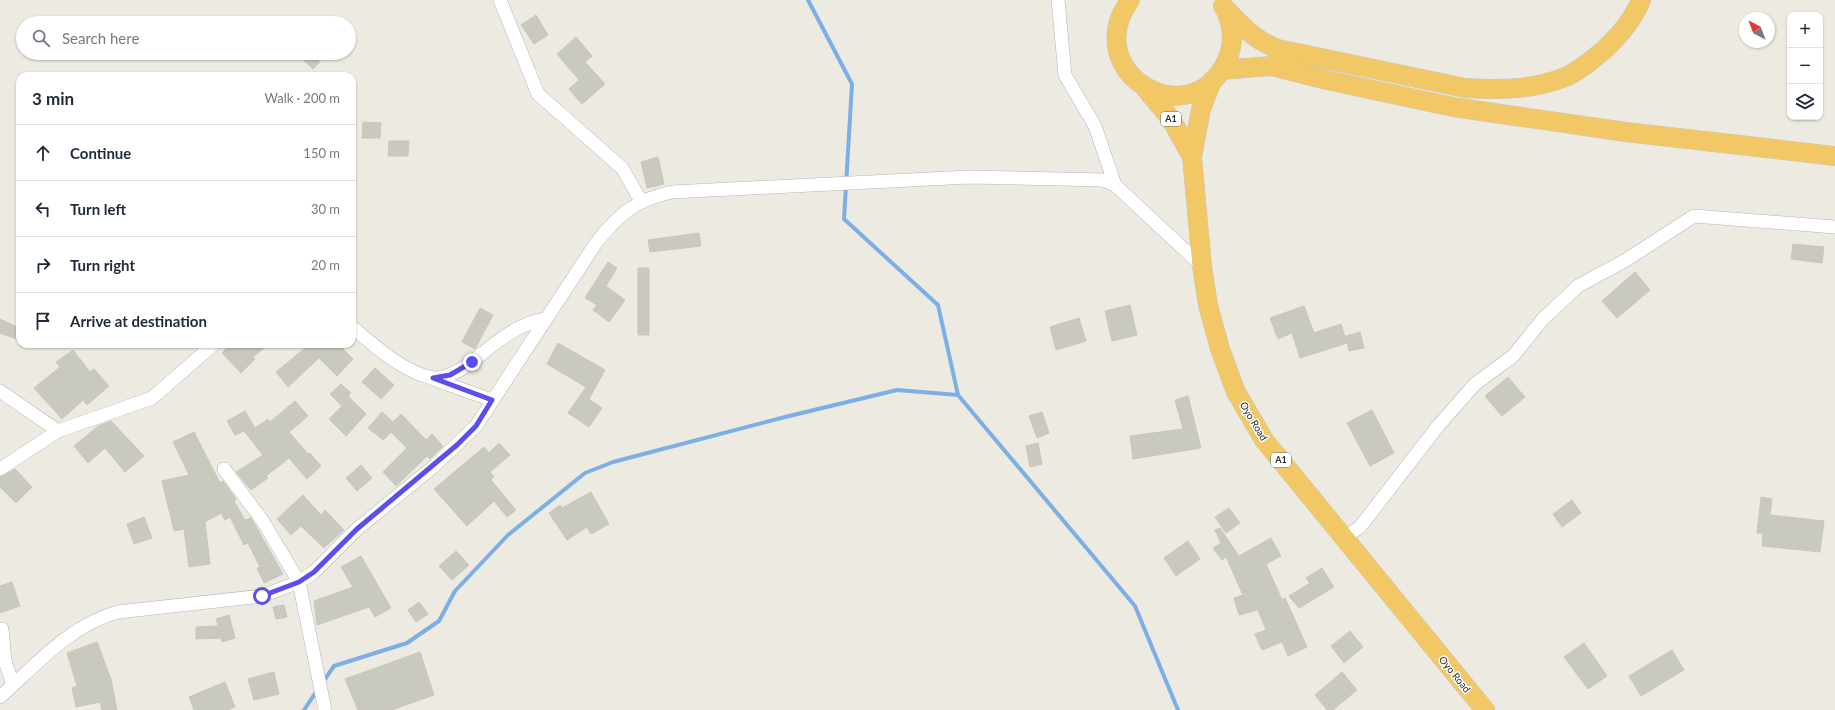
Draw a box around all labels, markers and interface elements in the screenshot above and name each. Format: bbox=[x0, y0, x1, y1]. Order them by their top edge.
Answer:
north arrow bbox=[1739, 12, 1775, 48]
map controls bbox=[1787, 12, 1823, 120]
button: + bbox=[1787, 12, 1823, 48]
search box bbox=[16, 16, 356, 60]
icon: search bbox=[30, 27, 52, 49]
text: Search here bbox=[62, 29, 139, 47]
button: − bbox=[1787, 48, 1823, 84]
button: layers bbox=[1787, 84, 1823, 120]
text: 3 min bbox=[32, 88, 74, 109]
text: Walk · 200 m bbox=[264, 90, 340, 106]
road number: A1 bbox=[1161, 112, 1181, 126]
icon: ahead bbox=[32, 142, 54, 164]
text: Continue bbox=[70, 144, 131, 162]
text: 150 m bbox=[303, 145, 340, 161]
icon: left bbox=[32, 198, 54, 220]
text: Turn left bbox=[70, 200, 126, 218]
text: 30 m bbox=[311, 201, 340, 217]
icon: right bbox=[32, 254, 54, 276]
text: Turn right bbox=[70, 256, 135, 274]
text: 20 m bbox=[311, 257, 340, 273]
icon: arrive bbox=[32, 310, 54, 332]
text: Arrive at destination bbox=[70, 312, 207, 330]
route end bbox=[463, 353, 481, 371]
street label: Oyo Road bbox=[1238, 399, 1270, 443]
road number: A1 bbox=[1271, 453, 1291, 467]
route start bbox=[253, 587, 271, 605]
street label: Oyo Road bbox=[1437, 653, 1473, 695]

